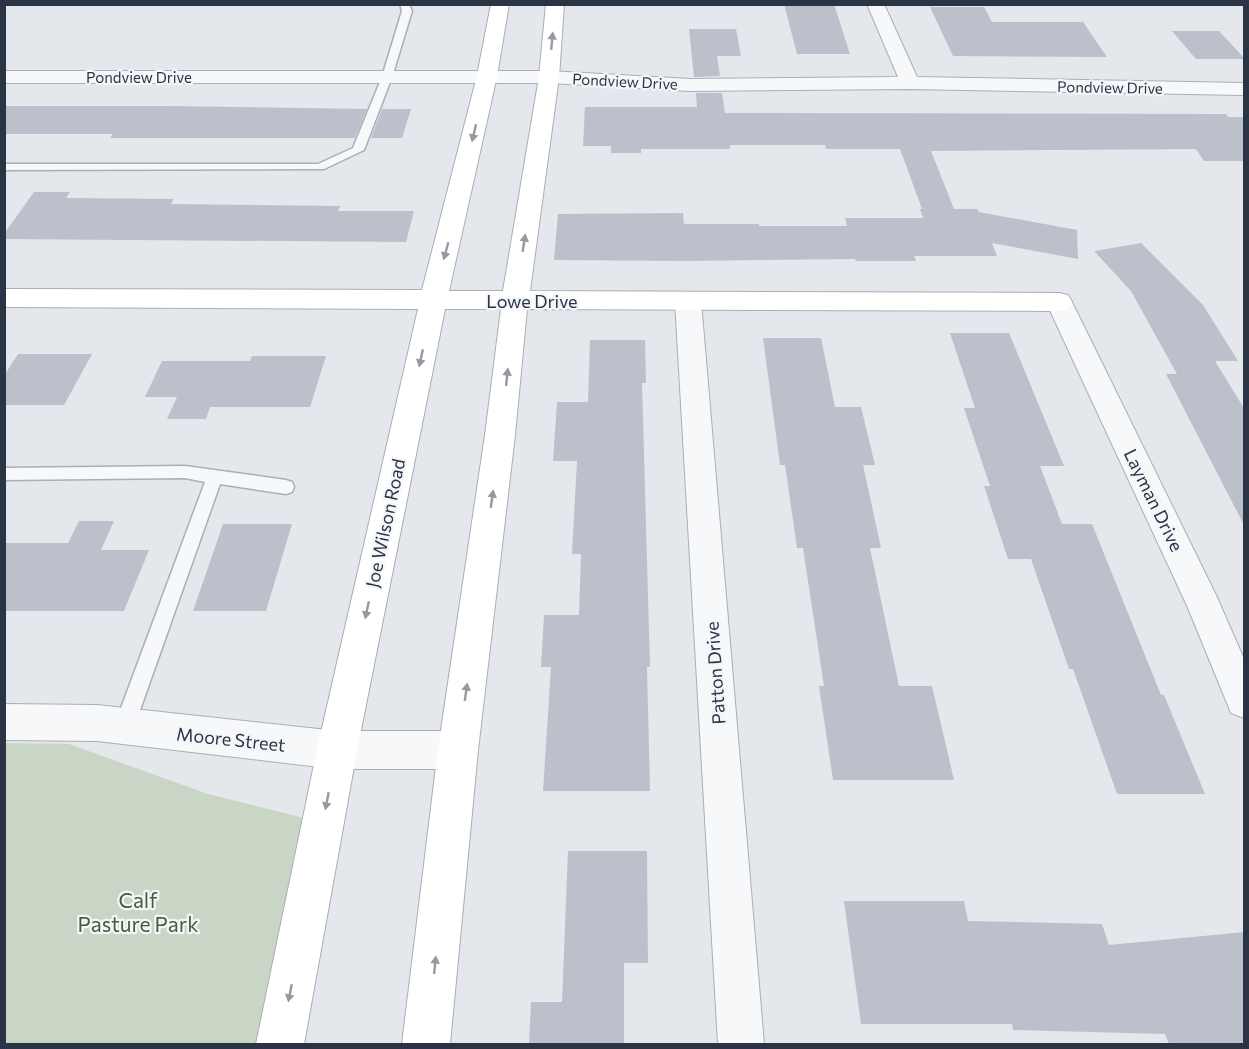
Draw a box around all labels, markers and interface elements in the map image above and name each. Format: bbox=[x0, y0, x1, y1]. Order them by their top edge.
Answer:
one-way arrow bbox=[547, 31, 557, 50]
street label: Pondview Drive bbox=[86, 68, 192, 86]
street label: Pondview Drive bbox=[572, 69, 678, 93]
street label: Pondview Drive bbox=[1057, 77, 1163, 97]
one-way arrow bbox=[469, 124, 479, 143]
one-way arrow bbox=[520, 234, 529, 253]
one-way arrow bbox=[440, 242, 450, 260]
street label: Lowe Drive bbox=[486, 290, 578, 312]
one-way arrow bbox=[415, 349, 425, 367]
one-way arrow bbox=[502, 367, 512, 386]
street label: Layman Drive bbox=[1120, 445, 1188, 555]
street label: Joe Wilson Road bbox=[361, 457, 409, 589]
one-way arrow bbox=[487, 489, 496, 508]
one-way arrow bbox=[362, 601, 371, 620]
street label: Patton Drive bbox=[700, 621, 730, 725]
one-way arrow bbox=[461, 683, 471, 702]
street label: Moore Street bbox=[175, 722, 287, 756]
one-way arrow bbox=[322, 792, 331, 811]
park label: Calf Pasture Park bbox=[77, 887, 199, 936]
one-way arrow bbox=[430, 956, 439, 975]
one-way arrow bbox=[285, 983, 294, 1002]

